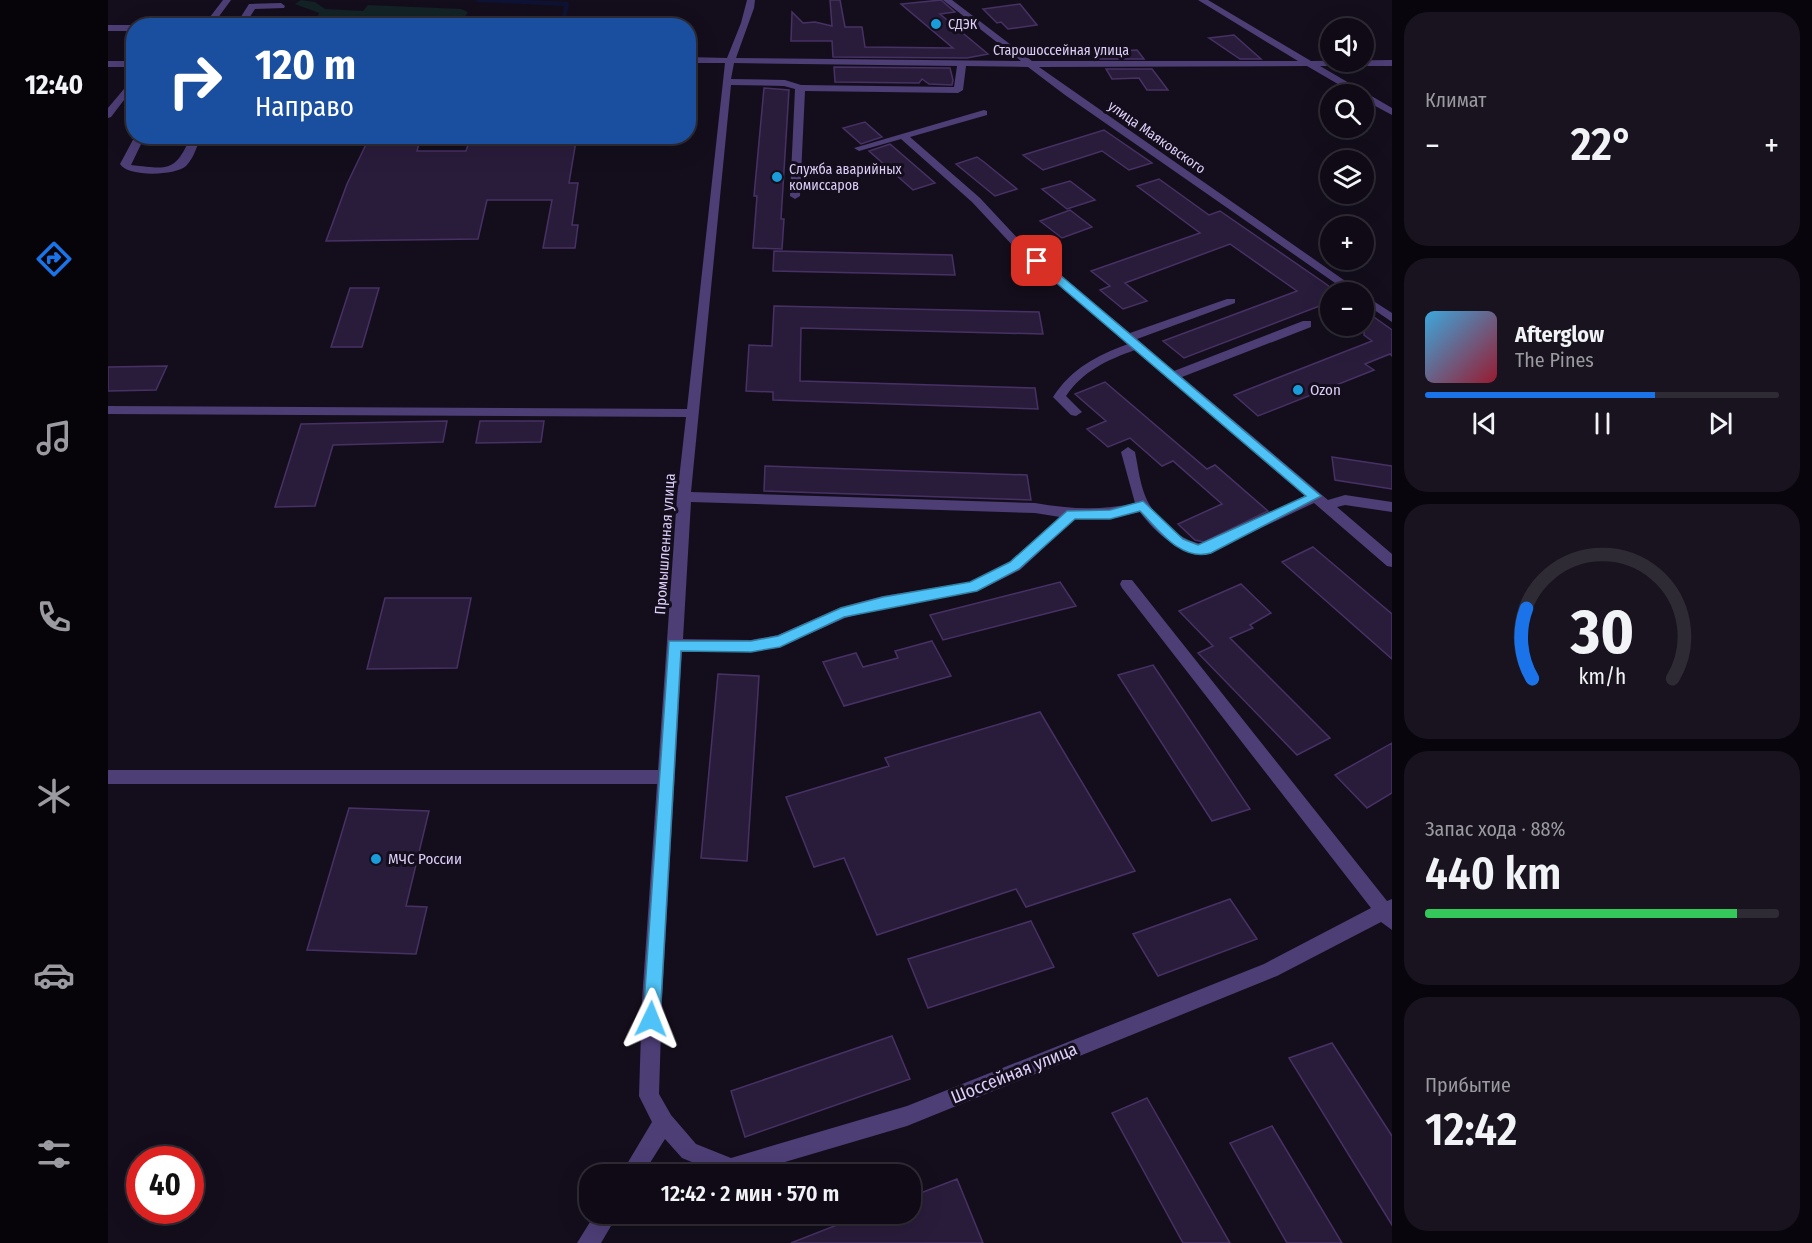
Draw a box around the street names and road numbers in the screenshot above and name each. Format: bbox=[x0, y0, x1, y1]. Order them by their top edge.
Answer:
street label: Старошоссейная улица bbox=[993, 42, 1129, 59]
street label: улица Маяковского bbox=[1105, 97, 1209, 177]
street label: Промышленная улица bbox=[651, 473, 679, 615]
street label: Шоссейная улица bbox=[948, 1038, 1081, 1108]

